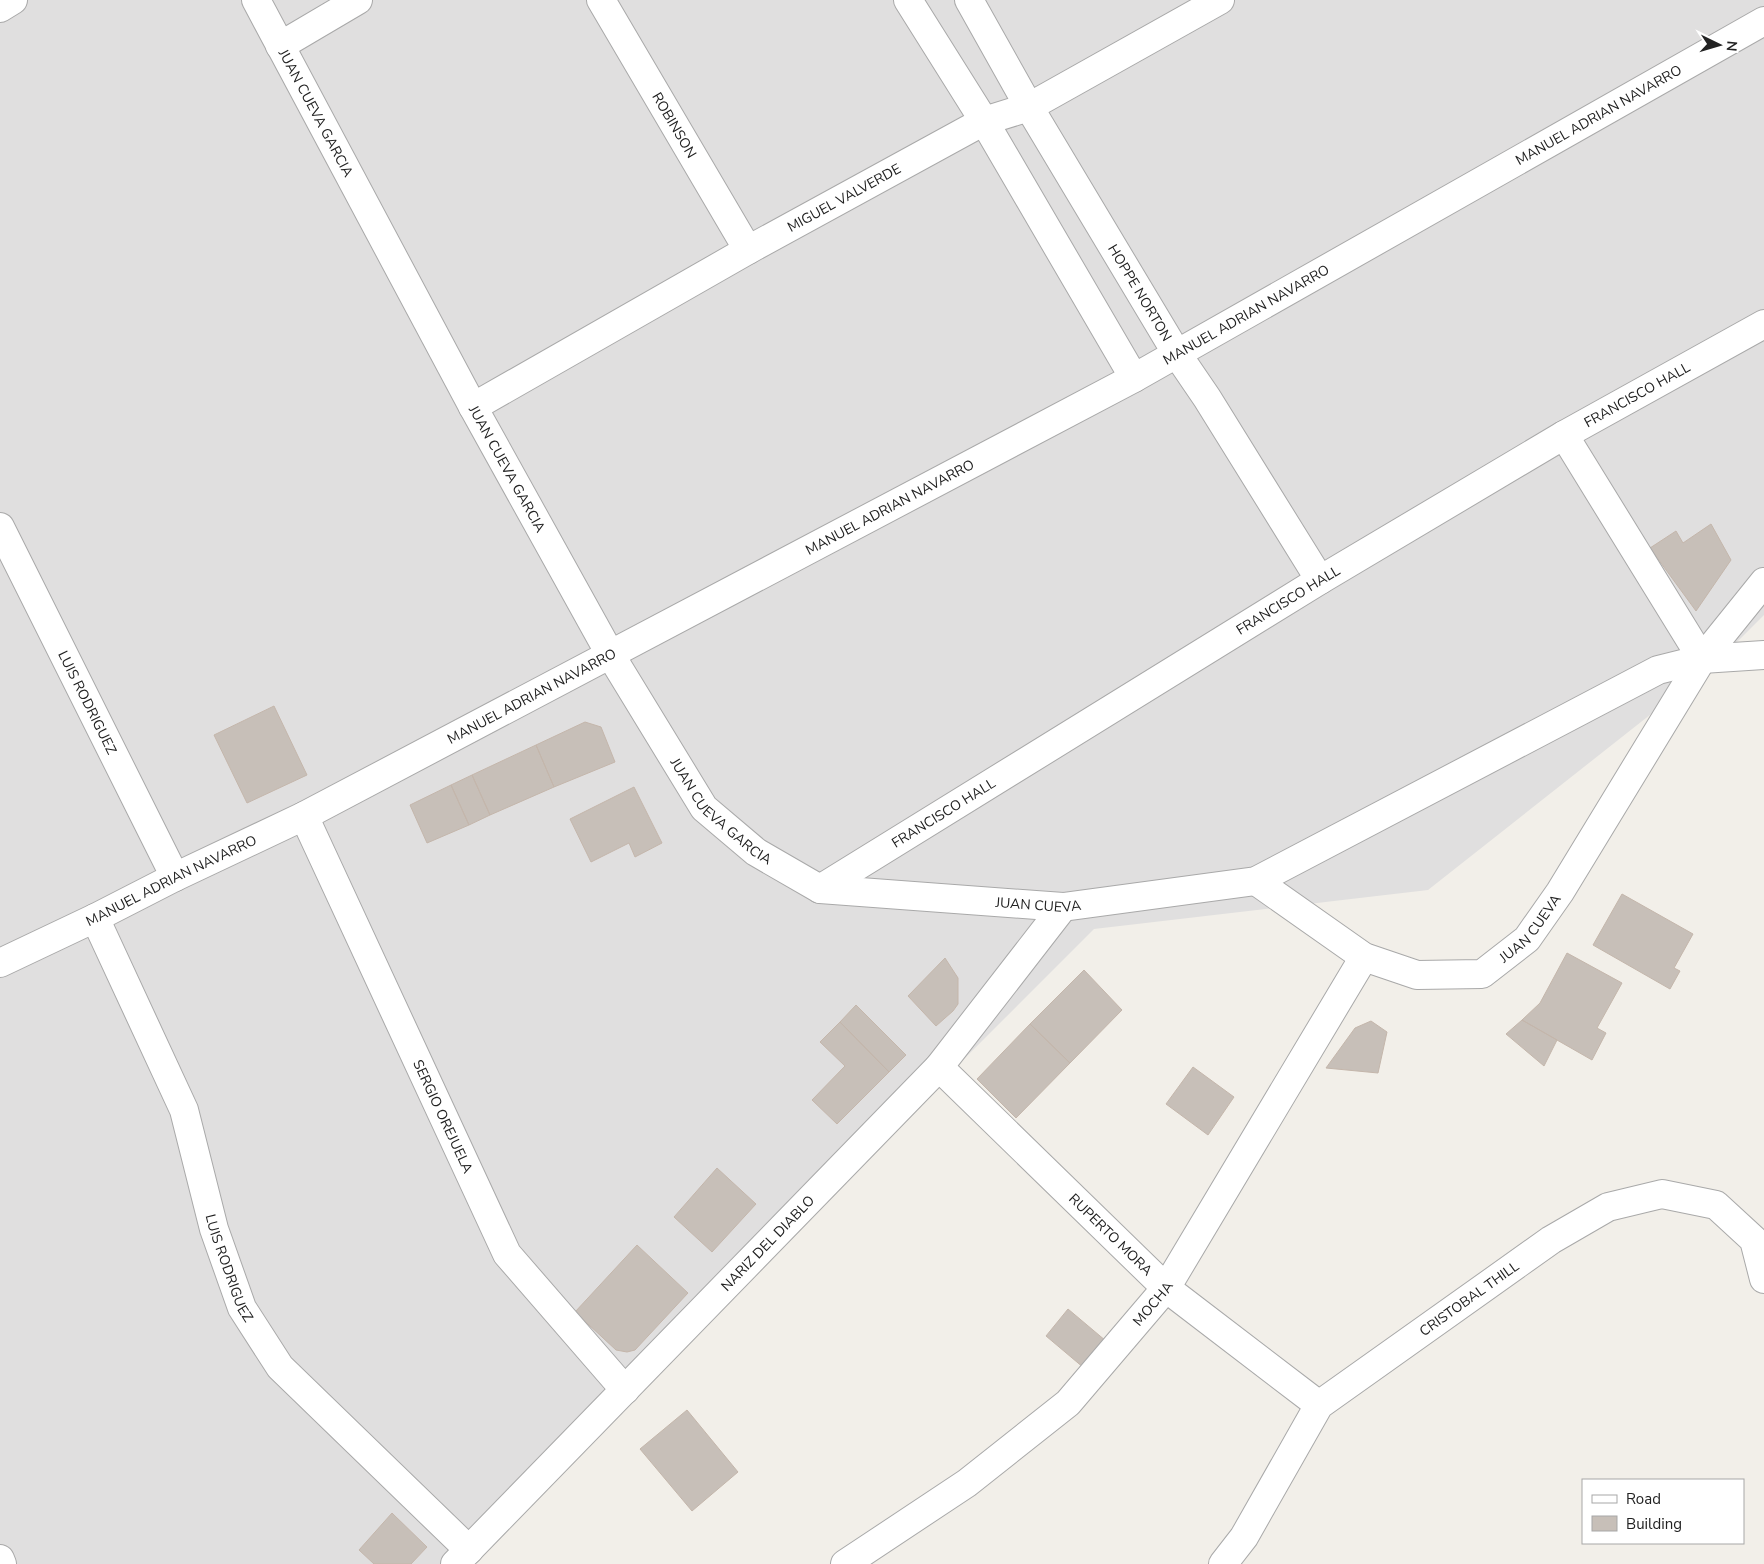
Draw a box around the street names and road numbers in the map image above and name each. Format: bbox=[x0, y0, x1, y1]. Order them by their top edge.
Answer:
street label: JUAN CUEVA GARCIA bbox=[273, 45, 358, 180]
street label: MANUEL ADRIAN NAVARRO bbox=[1512, 61, 1685, 170]
street label: ROBINSON bbox=[647, 89, 701, 162]
street label: MIGUEL VALVERDE bbox=[784, 159, 904, 237]
street label: HOPPE NORTON bbox=[1103, 241, 1176, 345]
street label: MANUEL ADRIAN NAVARRO bbox=[1160, 260, 1333, 370]
street label: FRANCISCO HALL bbox=[1581, 358, 1694, 432]
street label: JUAN CUEVA GARCIA bbox=[464, 401, 550, 536]
street label: MANUEL ADRIAN NAVARRO bbox=[802, 455, 978, 560]
street label: FRANCISCO HALL bbox=[1233, 561, 1344, 640]
street label: MANUEL ADRIAN NAVARRO bbox=[444, 644, 619, 749]
street label: LUIS RODRIGUEZ bbox=[53, 648, 121, 758]
street label: JUAN CUEVA GARCIA bbox=[665, 754, 775, 869]
street label: FRANCISCO HALL bbox=[888, 774, 999, 852]
street label: MANUEL ADRIAN NAVARRO bbox=[83, 831, 260, 931]
street label: JUAN CUEVA bbox=[1495, 891, 1566, 968]
street label: JUAN CUEVA bbox=[994, 893, 1082, 917]
street label: SERGIO OREJUELA bbox=[408, 1057, 477, 1176]
street label: RUPERTO MORA bbox=[1065, 1190, 1157, 1280]
street label: NARIZ DEL DIABLO bbox=[717, 1191, 819, 1295]
street label: LUIS RODRIGUEZ bbox=[201, 1212, 257, 1326]
street label: CRISTOBAL THILL bbox=[1416, 1257, 1523, 1341]
street label: MOCHA bbox=[1129, 1278, 1178, 1330]

